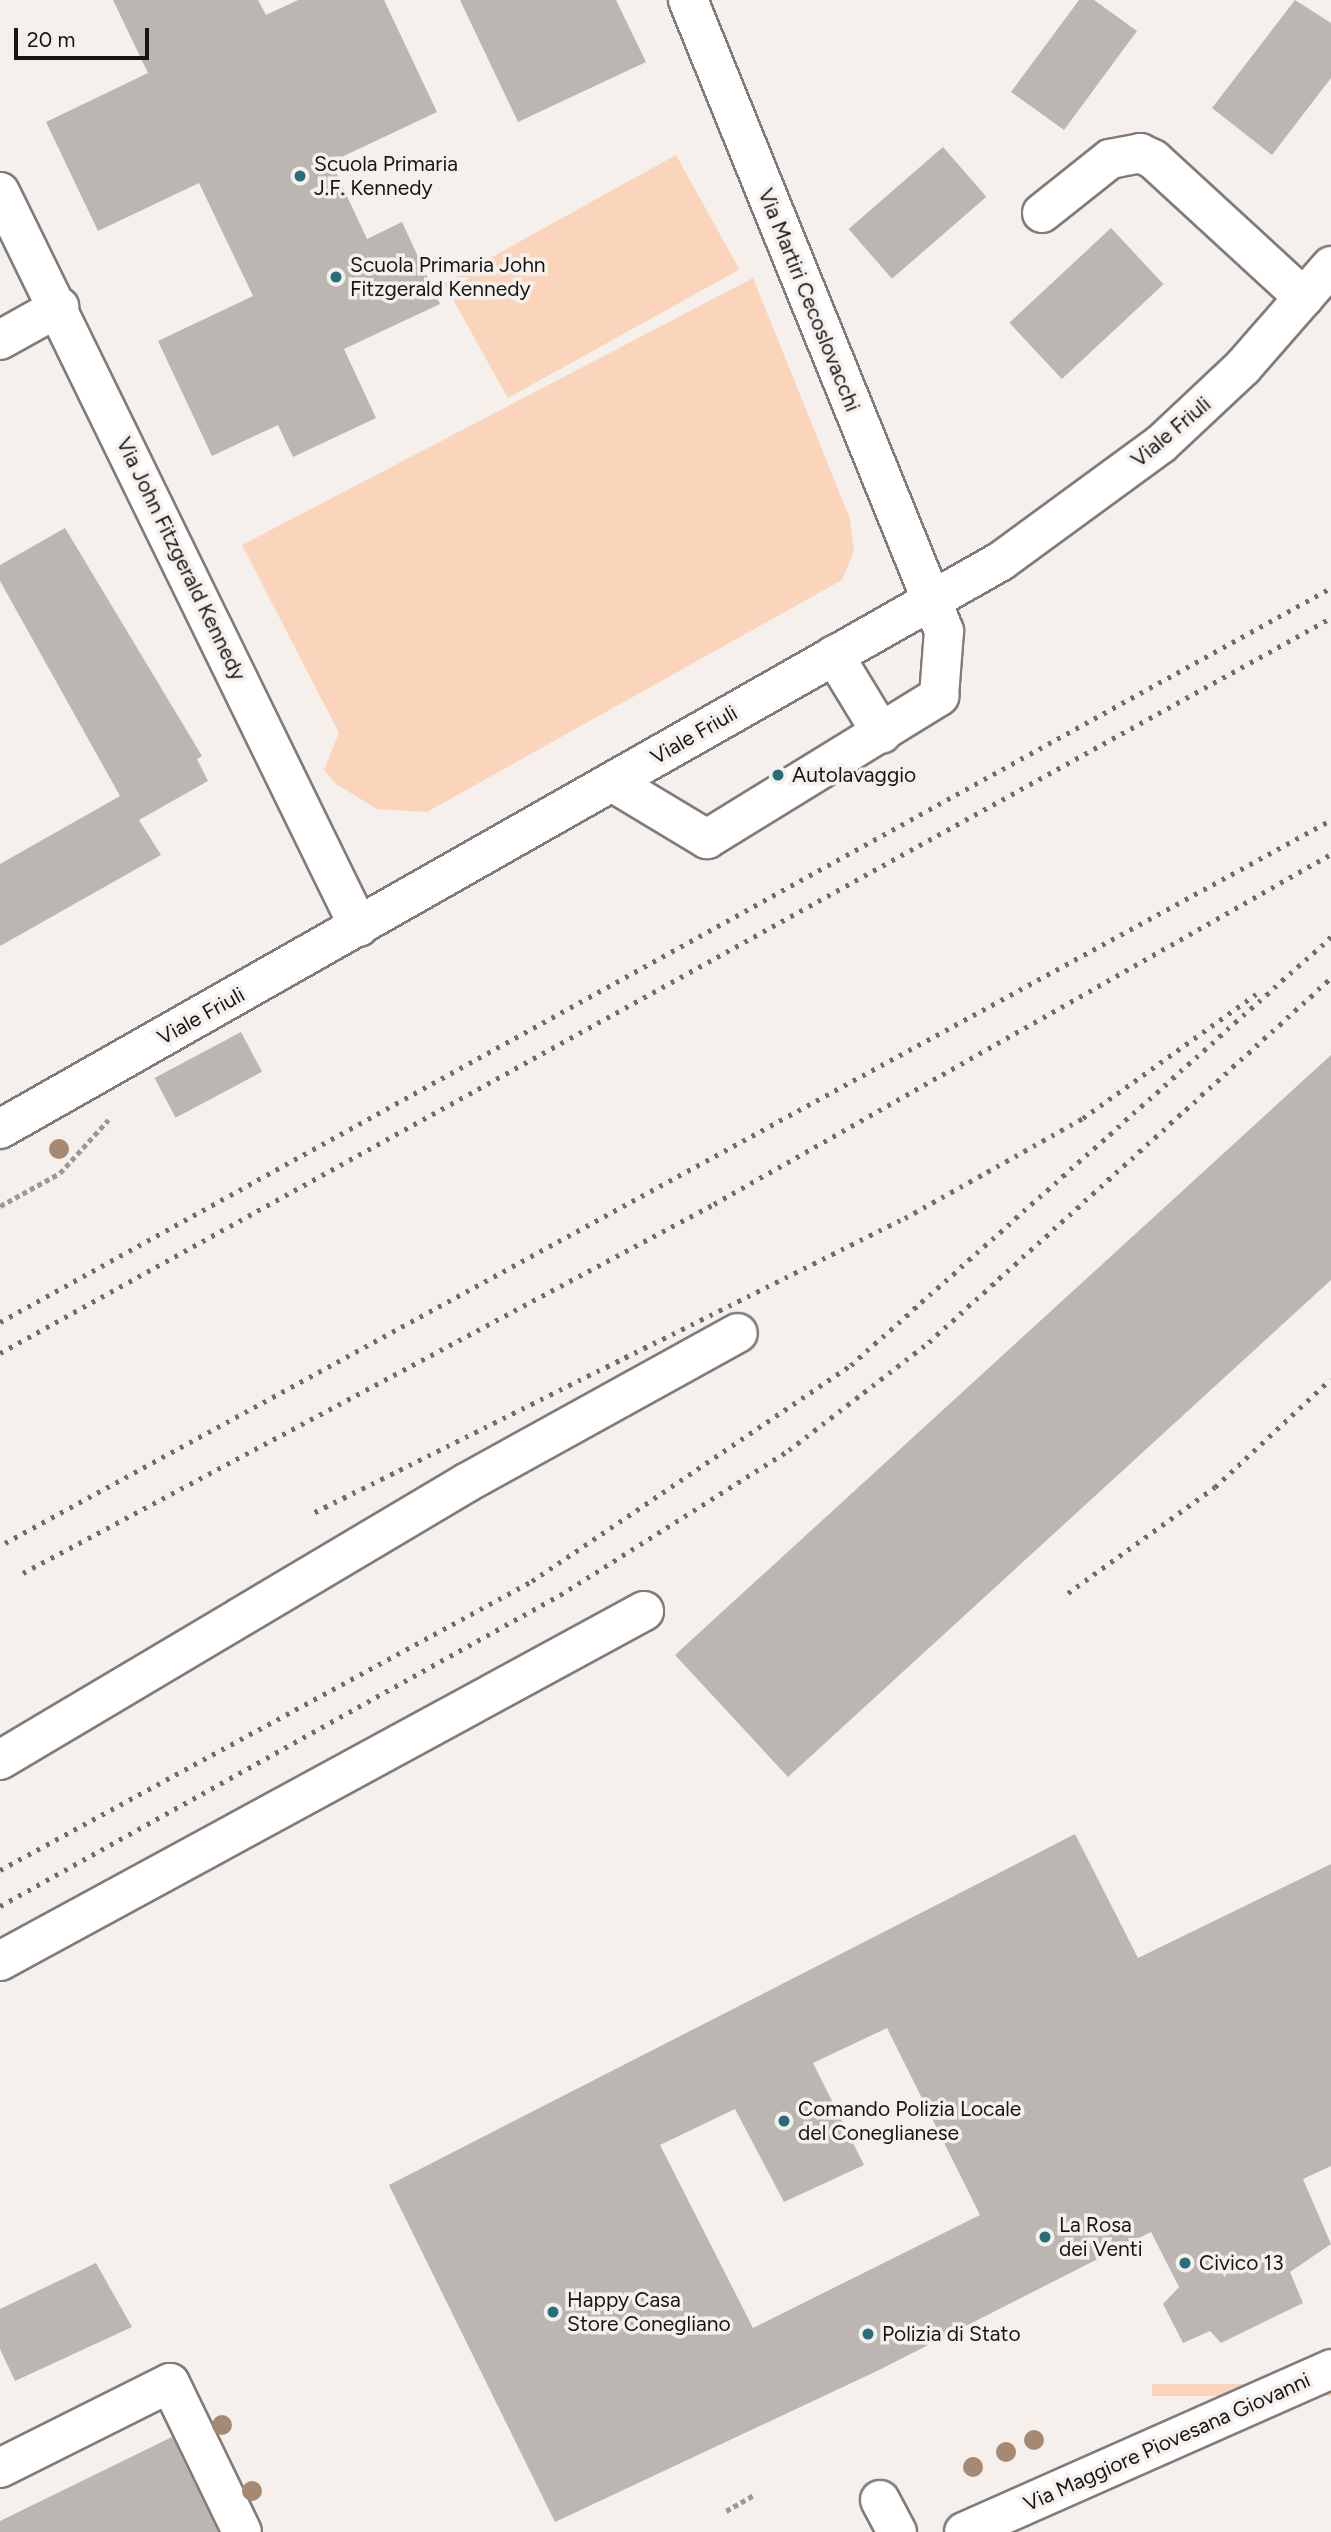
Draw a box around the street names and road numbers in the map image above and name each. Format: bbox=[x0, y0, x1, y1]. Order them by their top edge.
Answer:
street label: Via Martiri Cecoslovacchi bbox=[753, 185, 865, 415]
street label: Viale Friuli bbox=[1126, 392, 1216, 472]
street label: Via John Fitzgerald Kennedy bbox=[111, 433, 251, 685]
street label: Viale Friuli bbox=[646, 700, 742, 770]
street label: Viale Friuli bbox=[153, 982, 249, 1050]
street label: Via Maggiore Piovesana Giovanni bbox=[1020, 2367, 1314, 2517]

